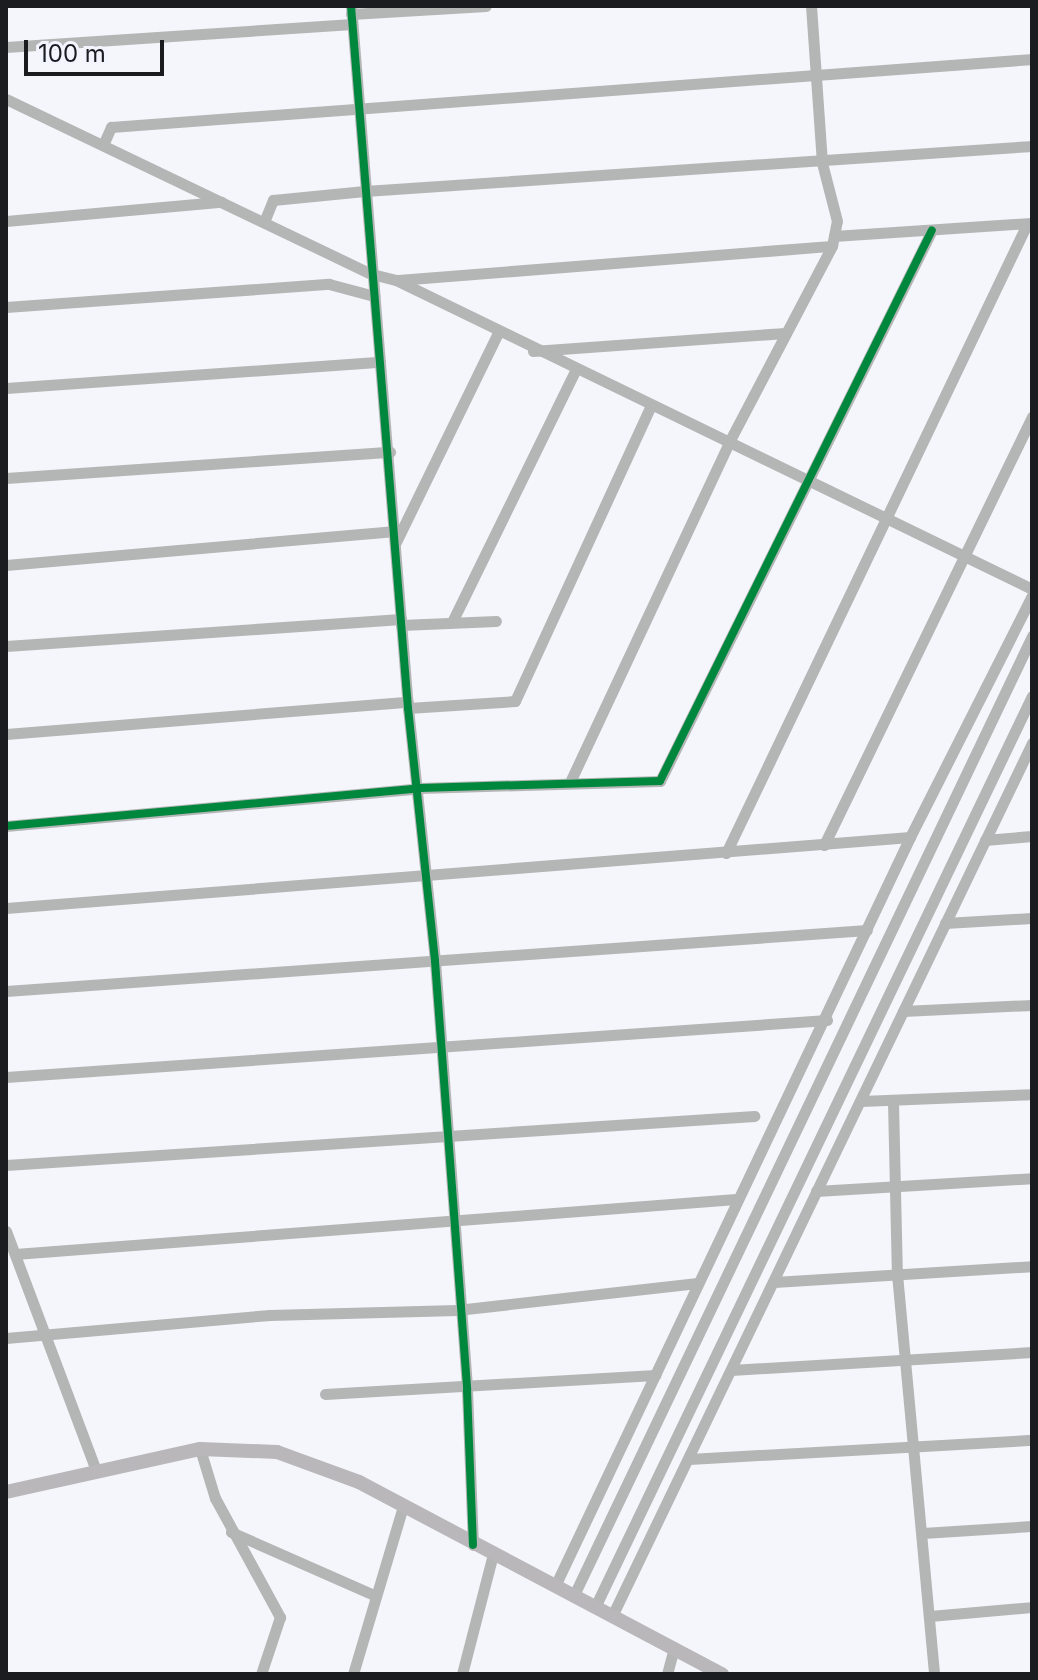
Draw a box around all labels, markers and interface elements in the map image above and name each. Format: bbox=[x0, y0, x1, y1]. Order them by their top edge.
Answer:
scale bar bbox=[28, 24, 168, 74]
text: 100 m bbox=[38, 39, 106, 68]

